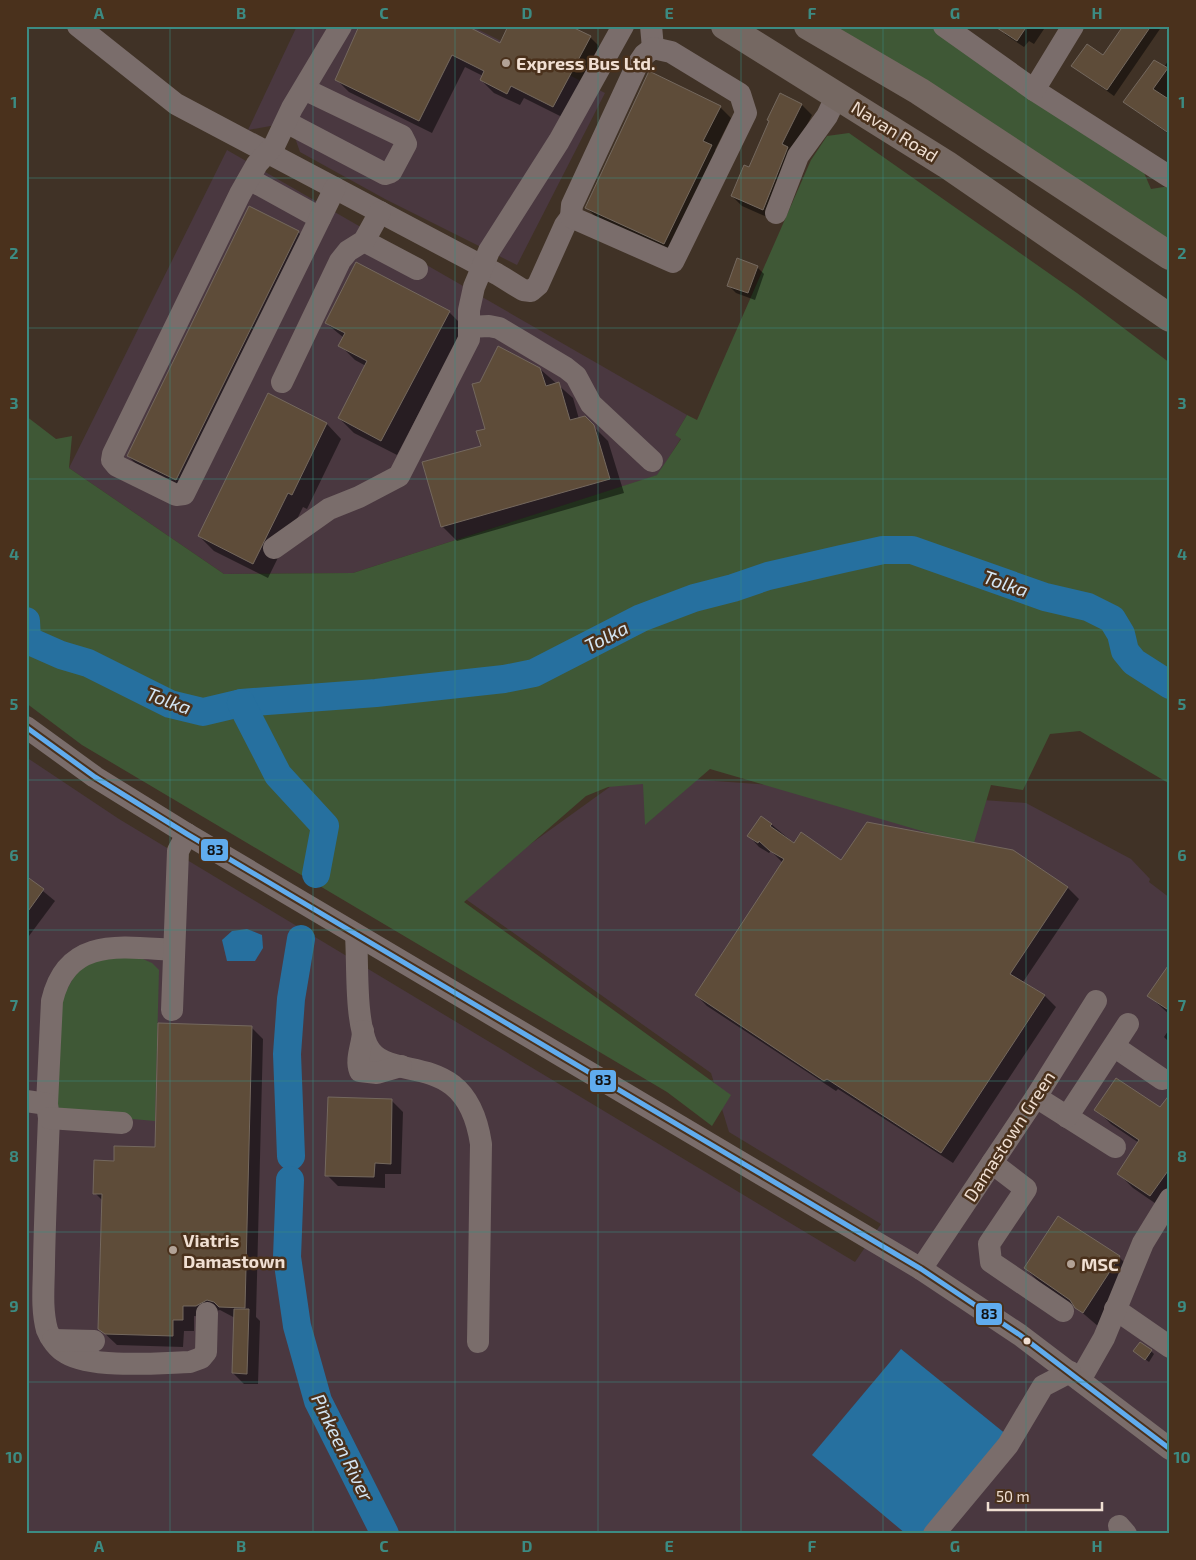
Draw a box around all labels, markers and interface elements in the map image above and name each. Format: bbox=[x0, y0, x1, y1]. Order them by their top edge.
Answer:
text: A bbox=[94, 3, 105, 22]
text: B bbox=[236, 3, 246, 22]
text: C bbox=[379, 3, 389, 22]
text: D bbox=[522, 3, 533, 22]
text: E bbox=[664, 3, 674, 22]
text: F bbox=[808, 3, 817, 22]
text: G bbox=[950, 3, 960, 22]
text: H bbox=[1091, 3, 1103, 22]
place label: Express Bus Ltd. bbox=[516, 52, 655, 74]
marker: Express Bus Ltd. bbox=[500, 57, 512, 69]
text: 1 bbox=[11, 92, 17, 111]
text: 1 bbox=[1179, 92, 1185, 111]
street label: Navan Road bbox=[848, 96, 942, 166]
text: 2 bbox=[9, 243, 19, 262]
text: 2 bbox=[1177, 243, 1187, 262]
text: 3 bbox=[9, 393, 19, 412]
text: 3 bbox=[1177, 393, 1187, 412]
text: 4 bbox=[9, 544, 19, 563]
text: 4 bbox=[1177, 544, 1187, 563]
water label: Tolka bbox=[981, 565, 1031, 601]
water label: Tolka bbox=[580, 615, 632, 657]
water label: Tolka bbox=[144, 681, 194, 719]
text: 5 bbox=[10, 694, 19, 713]
text: 5 bbox=[1178, 694, 1187, 713]
line badge: 83 bbox=[200, 838, 229, 862]
text: 83 bbox=[207, 841, 223, 858]
text: 6 bbox=[9, 845, 19, 864]
text: 6 bbox=[1177, 845, 1187, 864]
text: 7 bbox=[10, 995, 19, 1014]
text: 7 bbox=[1178, 995, 1187, 1014]
street label: Damastown Green bbox=[959, 1067, 1059, 1205]
line badge: 83 bbox=[589, 1069, 617, 1093]
text: 83 bbox=[595, 1071, 611, 1088]
text: 8 bbox=[9, 1146, 19, 1165]
text: 8 bbox=[1177, 1146, 1187, 1165]
place label: Viatris Damastown bbox=[183, 1229, 285, 1272]
marker: Viatris Damastown bbox=[167, 1244, 179, 1256]
place label: MSC bbox=[1081, 1253, 1119, 1275]
marker: MSC bbox=[1065, 1258, 1077, 1270]
text: 9 bbox=[9, 1296, 19, 1315]
text: 9 bbox=[1177, 1296, 1187, 1315]
line badge: 83 bbox=[975, 1302, 1003, 1326]
text: 83 bbox=[981, 1305, 997, 1322]
unlabelled marker bbox=[1022, 1336, 1032, 1346]
water label: Pinkeen River bbox=[307, 1390, 379, 1505]
text: 10 bbox=[5, 1447, 23, 1466]
text: 10 bbox=[1173, 1447, 1191, 1466]
scale bar bbox=[988, 1480, 1102, 1512]
text: 50 m bbox=[996, 1487, 1030, 1505]
text: A bbox=[94, 1536, 105, 1555]
text: B bbox=[236, 1536, 246, 1555]
text: C bbox=[379, 1536, 389, 1555]
text: D bbox=[522, 1536, 533, 1555]
text: E bbox=[664, 1536, 674, 1555]
text: F bbox=[808, 1536, 817, 1555]
text: G bbox=[950, 1536, 960, 1555]
text: H bbox=[1091, 1536, 1103, 1555]

